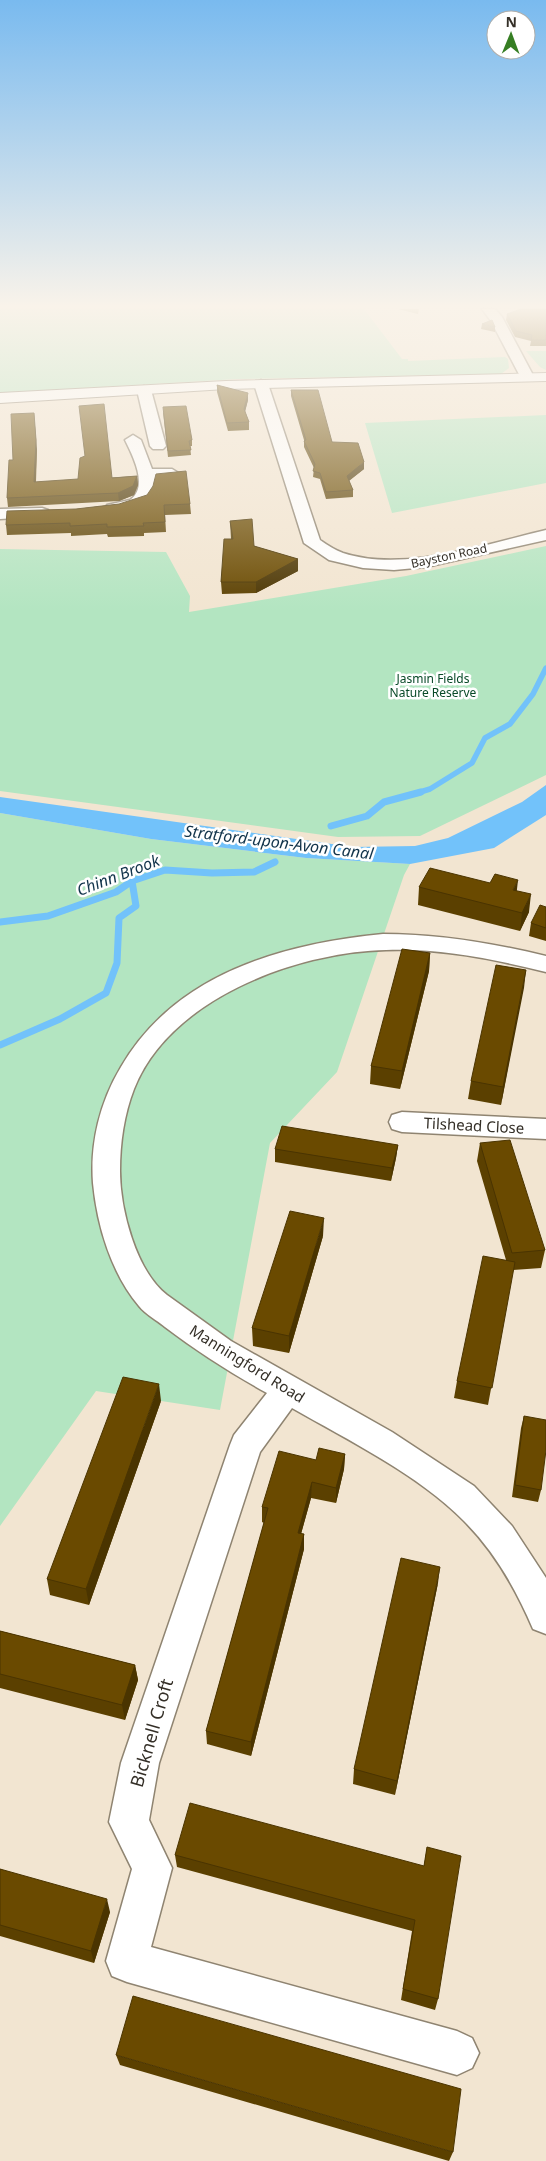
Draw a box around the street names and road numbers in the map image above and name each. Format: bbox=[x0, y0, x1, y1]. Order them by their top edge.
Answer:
street label: Bayston Road bbox=[409, 539, 489, 572]
street label: Tilshead Close bbox=[423, 1112, 525, 1138]
street label: Manningford Road bbox=[186, 1320, 309, 1407]
street label: Bicknell Croft bbox=[124, 1675, 178, 1790]

